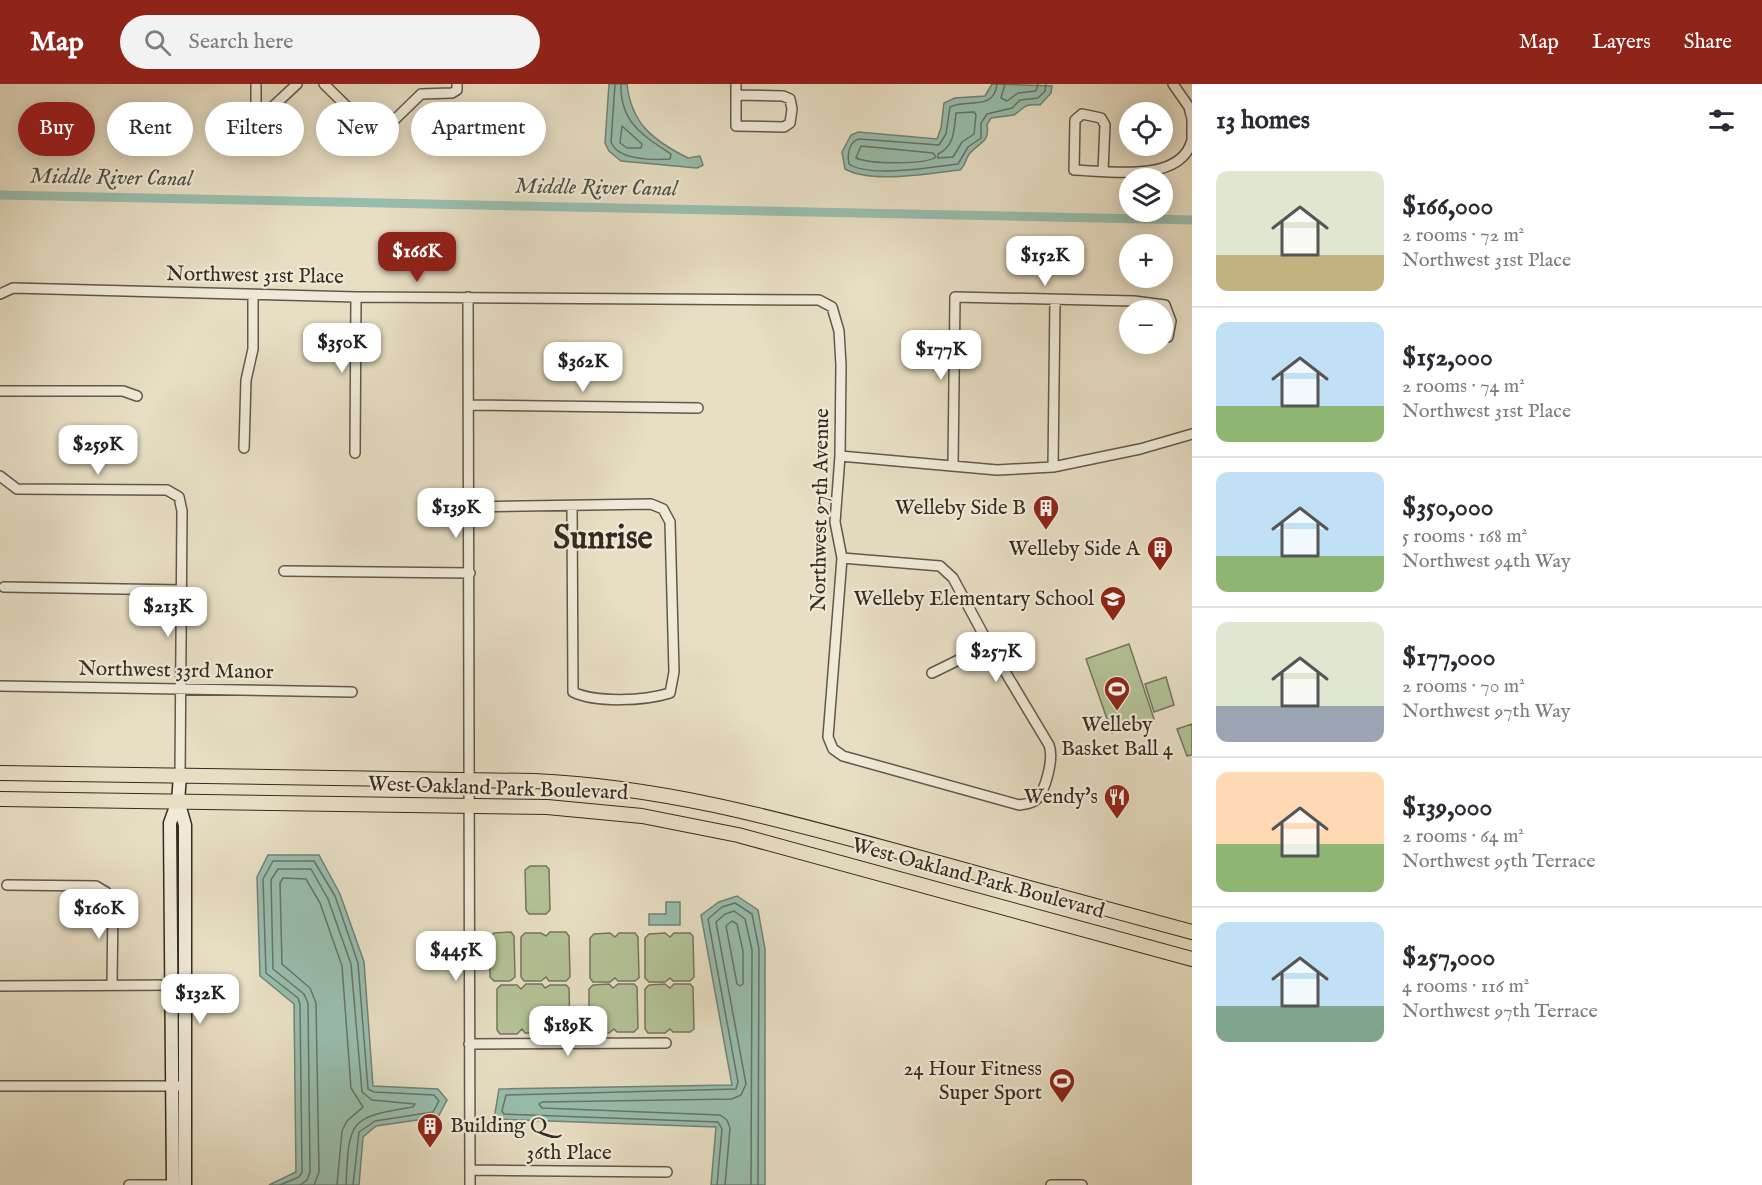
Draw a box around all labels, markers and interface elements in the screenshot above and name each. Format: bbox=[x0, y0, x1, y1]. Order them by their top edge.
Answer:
search box bbox=[120, 15, 540, 69]
text: Map bbox=[30, 25, 84, 60]
icon: search bbox=[141, 26, 174, 59]
text: Search here bbox=[189, 28, 293, 56]
text: Map bbox=[1519, 29, 1559, 56]
text: Layers bbox=[1592, 29, 1651, 56]
text: Share bbox=[1684, 29, 1732, 56]
chip: Buy bbox=[18, 102, 95, 156]
chip: Rent bbox=[107, 102, 193, 156]
chip: Filters bbox=[205, 102, 304, 156]
chip: New bbox=[316, 102, 399, 156]
chip: Apartment bbox=[411, 102, 546, 156]
map controls bbox=[1119, 102, 1173, 354]
button: locate bbox=[1119, 102, 1173, 156]
text: 13 homes bbox=[1216, 104, 1310, 137]
icon: filters bbox=[1705, 104, 1738, 137]
water label: Middle River Canal bbox=[29, 163, 194, 193]
button: layers bbox=[1119, 168, 1173, 222]
water label: Middle River Canal bbox=[514, 173, 679, 203]
text: $166,000 bbox=[1402, 190, 1493, 223]
icon: home bbox=[1264, 195, 1336, 267]
text: 2 rooms · 72 m² bbox=[1402, 223, 1524, 248]
pin: $166K bbox=[375, 232, 459, 283]
button: + bbox=[1119, 234, 1173, 288]
pin: $152K bbox=[1003, 236, 1087, 287]
text: $166K bbox=[392, 239, 442, 264]
text: $152K bbox=[1020, 243, 1070, 268]
text: Northwest 31st Place bbox=[1402, 248, 1571, 273]
street label: Northwest 31st Place bbox=[166, 261, 344, 291]
button: − bbox=[1119, 300, 1173, 354]
pin: $350K bbox=[300, 323, 384, 374]
text: $350K bbox=[317, 330, 367, 355]
pin: $177K bbox=[899, 330, 983, 381]
text: $177K bbox=[915, 337, 967, 362]
text: $152,000 bbox=[1402, 341, 1493, 374]
pin: $362K bbox=[541, 342, 625, 393]
icon: home bbox=[1264, 346, 1336, 418]
text: $362K bbox=[558, 349, 608, 374]
text: 2 rooms · 74 m² bbox=[1402, 374, 1525, 399]
text: Northwest 31st Place bbox=[1402, 399, 1571, 424]
street label: Northwest 97th Avenue bbox=[806, 408, 836, 612]
pin: $259K bbox=[56, 425, 140, 476]
text: $259K bbox=[73, 432, 123, 457]
pin: $139K bbox=[414, 488, 498, 539]
text: $350,000 bbox=[1402, 491, 1493, 524]
building icon: Welleby Side B bbox=[1031, 493, 1061, 531]
text: $139K bbox=[431, 495, 481, 520]
place label: Welleby Side B bbox=[895, 495, 1026, 522]
icon: home bbox=[1264, 496, 1336, 568]
district label: Sunrise bbox=[553, 518, 653, 560]
text: 5 rooms · 168 m² bbox=[1402, 524, 1527, 549]
building icon: Welleby Side A bbox=[1145, 534, 1175, 572]
place label: Welleby Side A bbox=[1009, 536, 1141, 563]
text: Northwest 94th Way bbox=[1402, 549, 1571, 574]
school or university icon: Welleby Elementary School bbox=[1098, 584, 1128, 622]
place label: Welleby Elementary School bbox=[854, 586, 1094, 613]
pin: $213K bbox=[126, 587, 210, 638]
text: $213K bbox=[143, 594, 193, 619]
pin: $257K bbox=[954, 632, 1038, 683]
text: $257K bbox=[970, 639, 1022, 664]
text: $177,000 bbox=[1402, 641, 1496, 674]
icon: home bbox=[1264, 646, 1336, 718]
street label: Northwest 33rd Manor bbox=[78, 656, 274, 686]
sports icon: Welleby Basket Ball 4 bbox=[1102, 674, 1132, 712]
text: 2 rooms · 70 m² bbox=[1402, 674, 1525, 699]
text: Northwest 97th Way bbox=[1402, 699, 1571, 724]
place label: Welleby Basket Ball 4 bbox=[1061, 712, 1174, 763]
street label: West Oakland Park Boulevard bbox=[367, 771, 629, 807]
restaurant icon: Wendy's bbox=[1102, 782, 1132, 820]
place label: Wendy's bbox=[1024, 784, 1098, 811]
text: $139,000 bbox=[1402, 791, 1492, 824]
icon: home bbox=[1264, 796, 1336, 868]
text: 2 rooms · 64 m² bbox=[1402, 824, 1524, 849]
street label: West Oakland Park Boulevard bbox=[849, 832, 1108, 926]
text: Northwest 95th Terrace bbox=[1402, 849, 1595, 874]
pin: $160K bbox=[57, 889, 141, 940]
text: $160K bbox=[73, 896, 125, 921]
pin: $445K bbox=[414, 931, 498, 982]
text: $445K bbox=[430, 938, 482, 963]
text: $257,000 bbox=[1402, 941, 1495, 974]
icon: home bbox=[1264, 946, 1336, 1018]
pin: $132K bbox=[158, 974, 242, 1025]
text: 4 rooms · 116 m² bbox=[1402, 974, 1529, 999]
text: $132K bbox=[175, 981, 225, 1006]
text: Northwest 97th Terrace bbox=[1402, 999, 1598, 1024]
pin: $189K bbox=[526, 1006, 610, 1057]
text: $189K bbox=[543, 1013, 593, 1038]
place label: 24 Hour Fitness Super Sport bbox=[903, 1056, 1042, 1107]
sports icon: 24 Hour Fitness Super Sport bbox=[1047, 1066, 1077, 1104]
building icon: Building Q bbox=[415, 1111, 445, 1149]
place label: Building Q bbox=[450, 1113, 562, 1140]
street label: 36th Place bbox=[526, 1140, 612, 1167]

